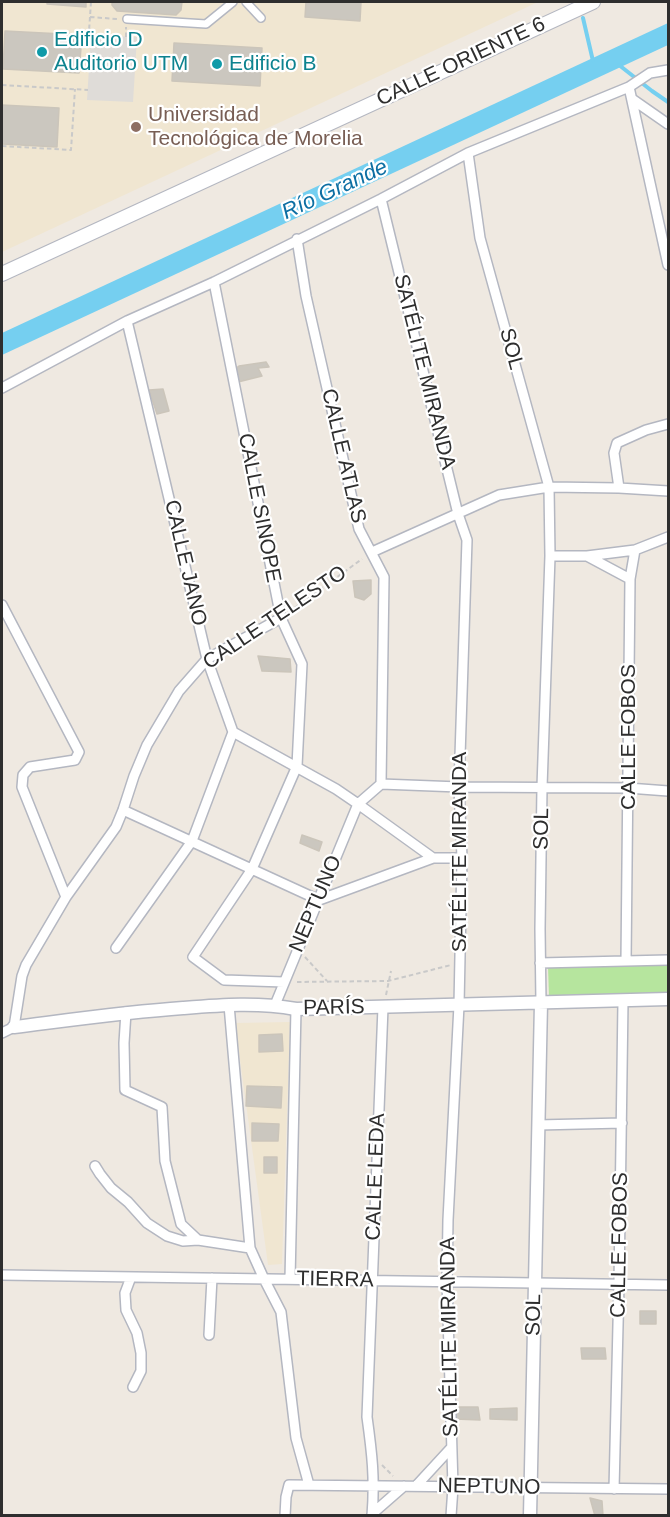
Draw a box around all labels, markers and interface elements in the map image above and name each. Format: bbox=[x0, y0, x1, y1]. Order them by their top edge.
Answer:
street label: CALLE ORIENTE 6 bbox=[373, 12, 549, 112]
place label: Edificio D Auditorio UTM bbox=[54, 27, 188, 77]
marker: Edificio D Auditorio UTM bbox=[35, 45, 49, 59]
place label: Edificio B bbox=[229, 51, 317, 77]
marker: Edificio B bbox=[210, 57, 224, 71]
place label: Universidad Tecnológica de Morelia bbox=[148, 102, 363, 152]
marker: Universidad Tecnológica de Morelia bbox=[129, 120, 143, 134]
water label: Río Grande bbox=[278, 154, 392, 226]
street label: SATÉLITE MIRANDA bbox=[388, 272, 460, 472]
street label: SOL bbox=[493, 325, 529, 373]
street label: CALLE ATLAS bbox=[315, 386, 371, 526]
street label: CALLE SINOPE bbox=[232, 431, 286, 585]
street label: CALLE JANO bbox=[158, 498, 212, 628]
street label: CALLE TELESTO bbox=[198, 561, 352, 675]
street label: CALLE FOBOS bbox=[616, 664, 642, 810]
street label: SATÉLITE MIRANDA bbox=[447, 752, 473, 952]
street label: SOL bbox=[529, 808, 555, 850]
street label: NEPTUNO bbox=[284, 852, 348, 956]
street label: PARÍS bbox=[303, 995, 365, 1021]
street label: CALLE LEDA bbox=[361, 1113, 391, 1241]
street label: CALLE FOBOS bbox=[606, 1172, 634, 1318]
street label: SATÉLITE MIRANDA bbox=[436, 1237, 464, 1437]
street label: TIERRA bbox=[296, 1267, 374, 1293]
street label: SOL bbox=[521, 1294, 547, 1336]
street label: NEPTUNO bbox=[437, 1474, 541, 1500]

